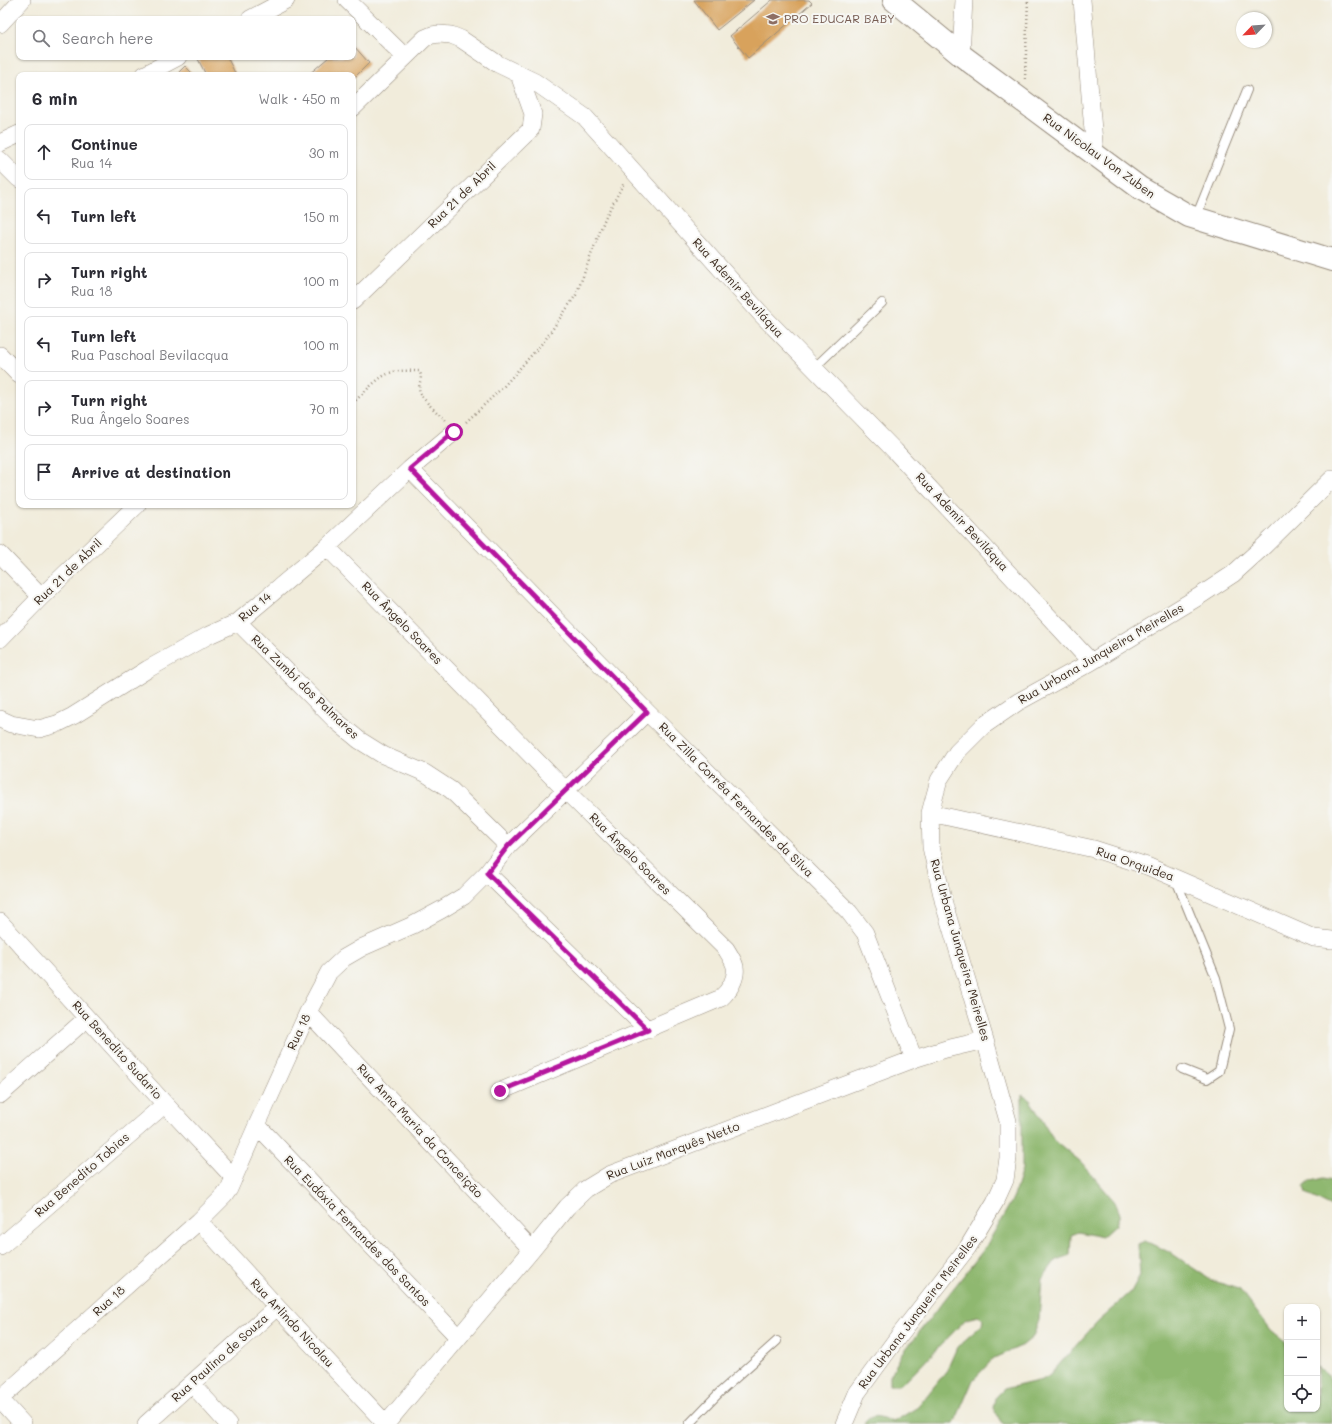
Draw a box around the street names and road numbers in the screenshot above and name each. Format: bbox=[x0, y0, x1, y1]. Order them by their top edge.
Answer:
street label: Rua Nicolau Von Zuben bbox=[1040, 109, 1159, 201]
street label: Rua 21 de Abril bbox=[424, 158, 499, 231]
street label: Rua Ademir Beviláqua bbox=[690, 234, 788, 341]
street label: Rua Ademir Beviláqua bbox=[913, 469, 1013, 574]
street label: Rua 21 de Abril bbox=[30, 535, 105, 608]
street label: Rua Ângelo Soares bbox=[359, 577, 447, 667]
street label: Rua 14 bbox=[235, 588, 274, 625]
street label: Rua Urbana Junqueira Meirelles bbox=[1015, 599, 1186, 707]
street label: Rua Zumbí dos Palmares bbox=[248, 631, 363, 742]
street label: Rua Zilla Corrêa Fernandes da Silva bbox=[656, 718, 818, 880]
street label: Rua Ângelo Soares bbox=[586, 809, 675, 898]
street label: Rua Orquidea bbox=[1094, 842, 1176, 884]
street label: Rua Urbana Junqueira Meirelles bbox=[927, 857, 995, 1043]
street label: Rua Benedito Sudario bbox=[69, 997, 166, 1102]
street label: Rua 18 bbox=[283, 1011, 313, 1052]
street label: Rua Anna Maria da Conceição bbox=[354, 1060, 487, 1201]
street label: Rua Luiz Marquês Netto bbox=[604, 1117, 741, 1183]
street label: Rua Benedito Tobias bbox=[31, 1129, 132, 1220]
street label: Rua Eudóxia Fernandes dos Santos bbox=[281, 1151, 434, 1309]
street label: Rua Urbana Junqueira Meirelles bbox=[854, 1231, 980, 1392]
street label: Rua Arlindo Nicolau bbox=[247, 1275, 338, 1370]
street label: Rua 18 bbox=[89, 1282, 128, 1319]
street label: Rua Paulino de Souza bbox=[168, 1310, 271, 1405]

